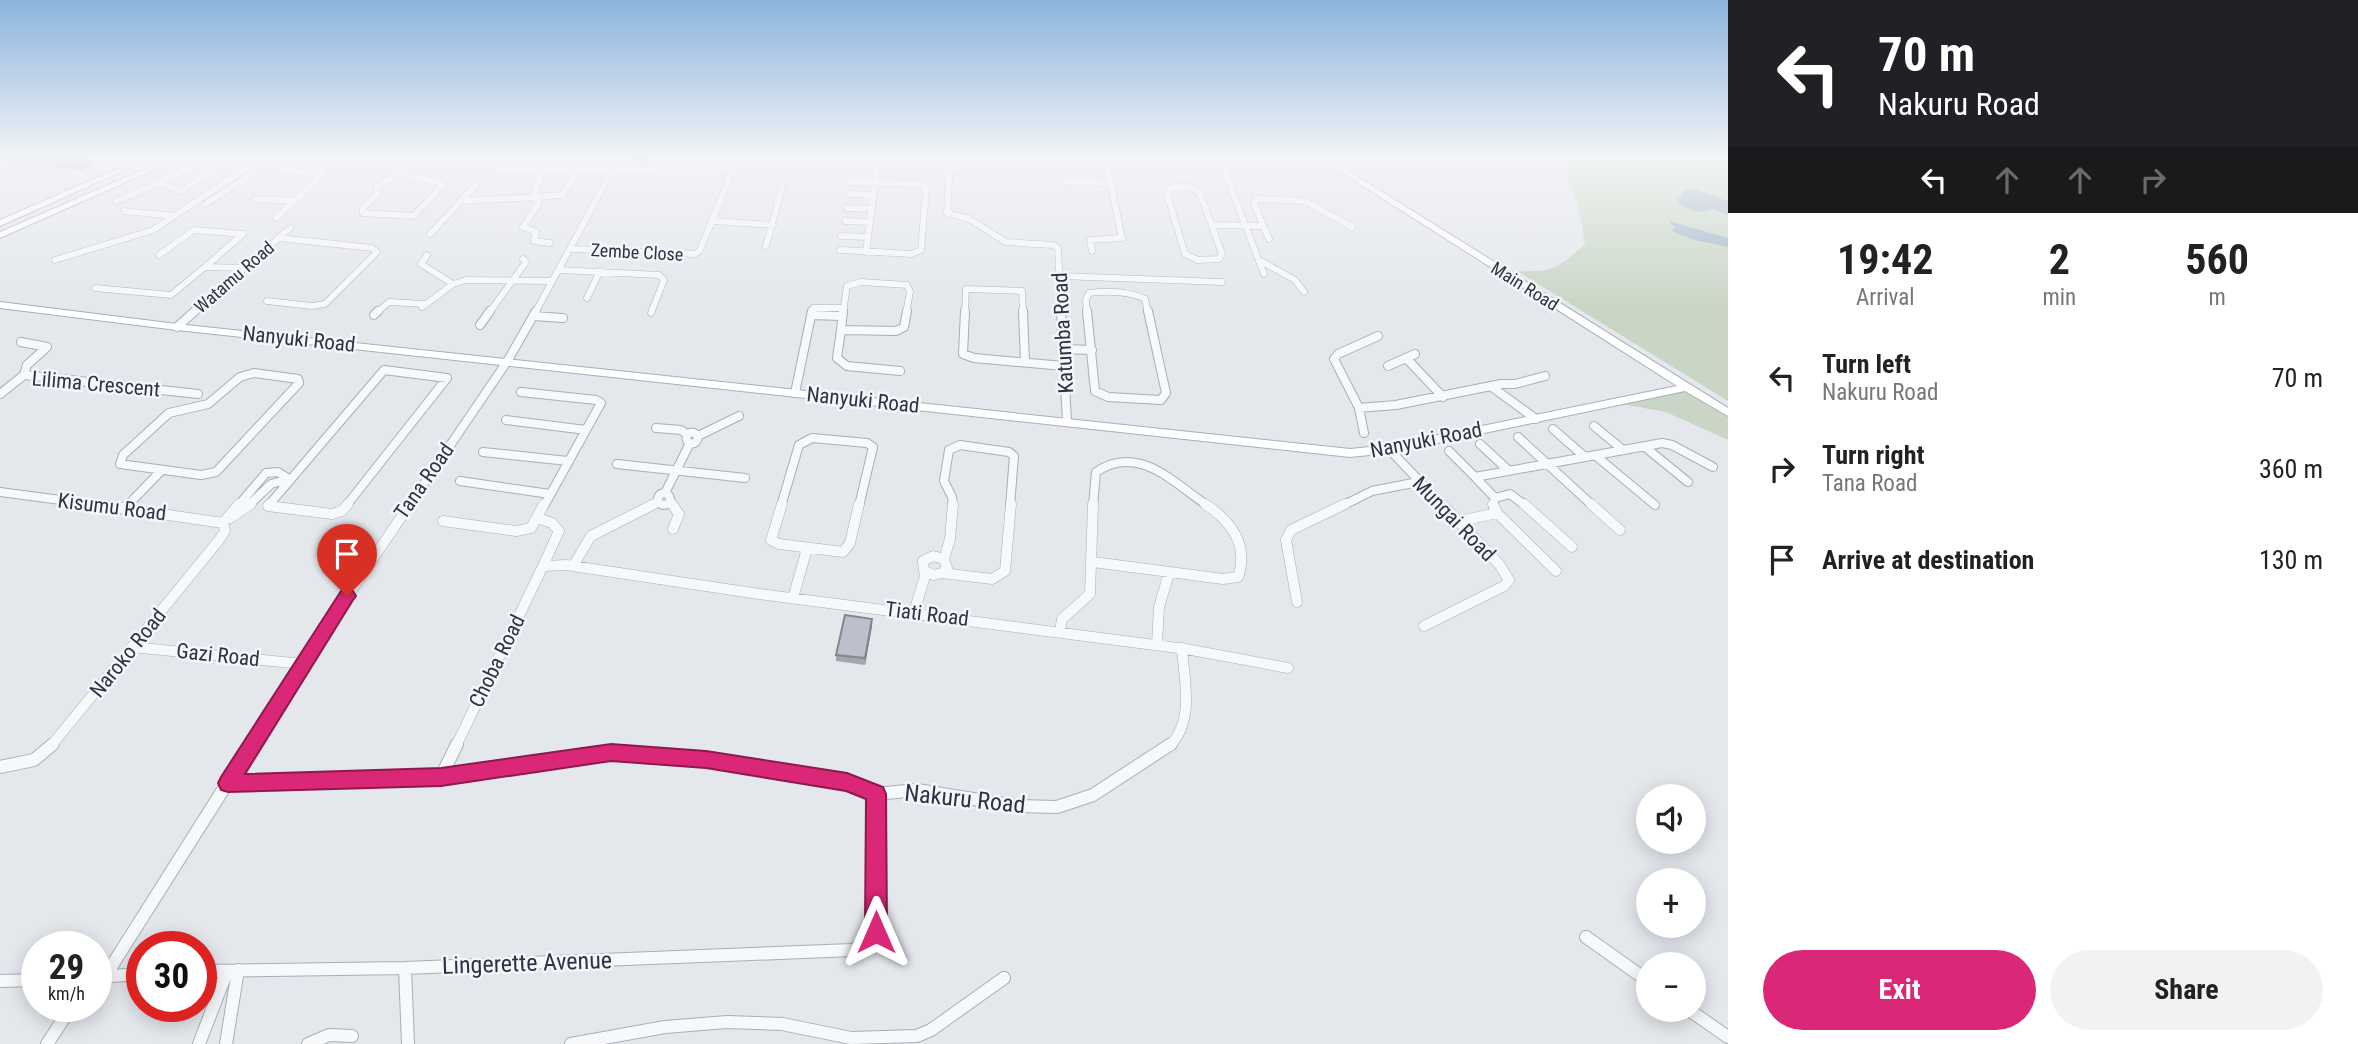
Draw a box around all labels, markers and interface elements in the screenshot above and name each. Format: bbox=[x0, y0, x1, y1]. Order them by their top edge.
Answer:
text: 70 m bbox=[1878, 26, 1975, 83]
icon: left bbox=[1763, 28, 1854, 119]
text: Nakuru Road bbox=[1878, 85, 2040, 123]
icon: left bbox=[1915, 161, 1953, 199]
icon: ahead bbox=[1988, 161, 2026, 199]
icon: ahead bbox=[2061, 161, 2099, 199]
icon: right bbox=[2134, 161, 2172, 199]
text: 19:42 bbox=[1837, 235, 1933, 284]
text: 2 bbox=[2049, 235, 2070, 284]
text: 560 bbox=[2185, 235, 2249, 284]
street label: Watamu Road bbox=[190, 237, 278, 317]
street label: Zembe Close bbox=[590, 239, 684, 265]
street label: Main Road bbox=[1487, 257, 1563, 315]
street label: Katumba Road bbox=[1048, 272, 1078, 394]
text: Arrival bbox=[1856, 284, 1914, 311]
text: min bbox=[2042, 284, 2076, 311]
text: m bbox=[2208, 284, 2226, 311]
street label: Nanyuki Road bbox=[241, 321, 357, 357]
text: Turn left bbox=[1822, 349, 1911, 379]
icon: left bbox=[1763, 359, 1801, 397]
text: 70 m bbox=[2272, 363, 2323, 393]
street label: Lilima Crescent bbox=[31, 366, 161, 402]
text: Nakuru Road bbox=[1822, 379, 1938, 406]
street label: Nanyuki Road bbox=[805, 382, 921, 418]
street label: Nanyuki Road bbox=[1368, 417, 1484, 463]
street label: Tana Road bbox=[389, 438, 459, 524]
text: Turn right bbox=[1822, 440, 1924, 470]
icon: right bbox=[1763, 450, 1801, 488]
text: 360 m bbox=[2259, 454, 2323, 484]
text: Tana Road bbox=[1822, 470, 1917, 497]
street label: Mungai Road bbox=[1408, 472, 1500, 566]
street label: Kisumu Road bbox=[56, 488, 168, 526]
pin bbox=[317, 524, 377, 596]
icon: arrive bbox=[328, 535, 366, 573]
icon: arrive bbox=[1763, 541, 1801, 579]
text: Arrive at destination bbox=[1822, 545, 2034, 575]
text: 130 m bbox=[2259, 545, 2323, 575]
street label: Tiati Road bbox=[884, 597, 970, 631]
street label: Naroko Road bbox=[85, 604, 171, 702]
street label: Choba Road bbox=[464, 611, 530, 711]
street label: Gazi Road bbox=[175, 639, 261, 671]
street label: Nakuru Road bbox=[903, 779, 1027, 819]
map controls bbox=[1636, 784, 1706, 1022]
button: sound bbox=[1636, 784, 1706, 854]
button: + bbox=[1636, 868, 1706, 938]
position arrow bbox=[839, 895, 913, 969]
speed limit sign: 30 bbox=[126, 931, 217, 1022]
street label: Lingerette Avenue bbox=[442, 946, 612, 980]
text: 29 bbox=[49, 947, 84, 988]
button: Exit bbox=[1763, 950, 2036, 1030]
button: Share bbox=[2050, 950, 2323, 1030]
button: − bbox=[1636, 952, 1706, 1022]
text: km/h bbox=[48, 983, 85, 1004]

